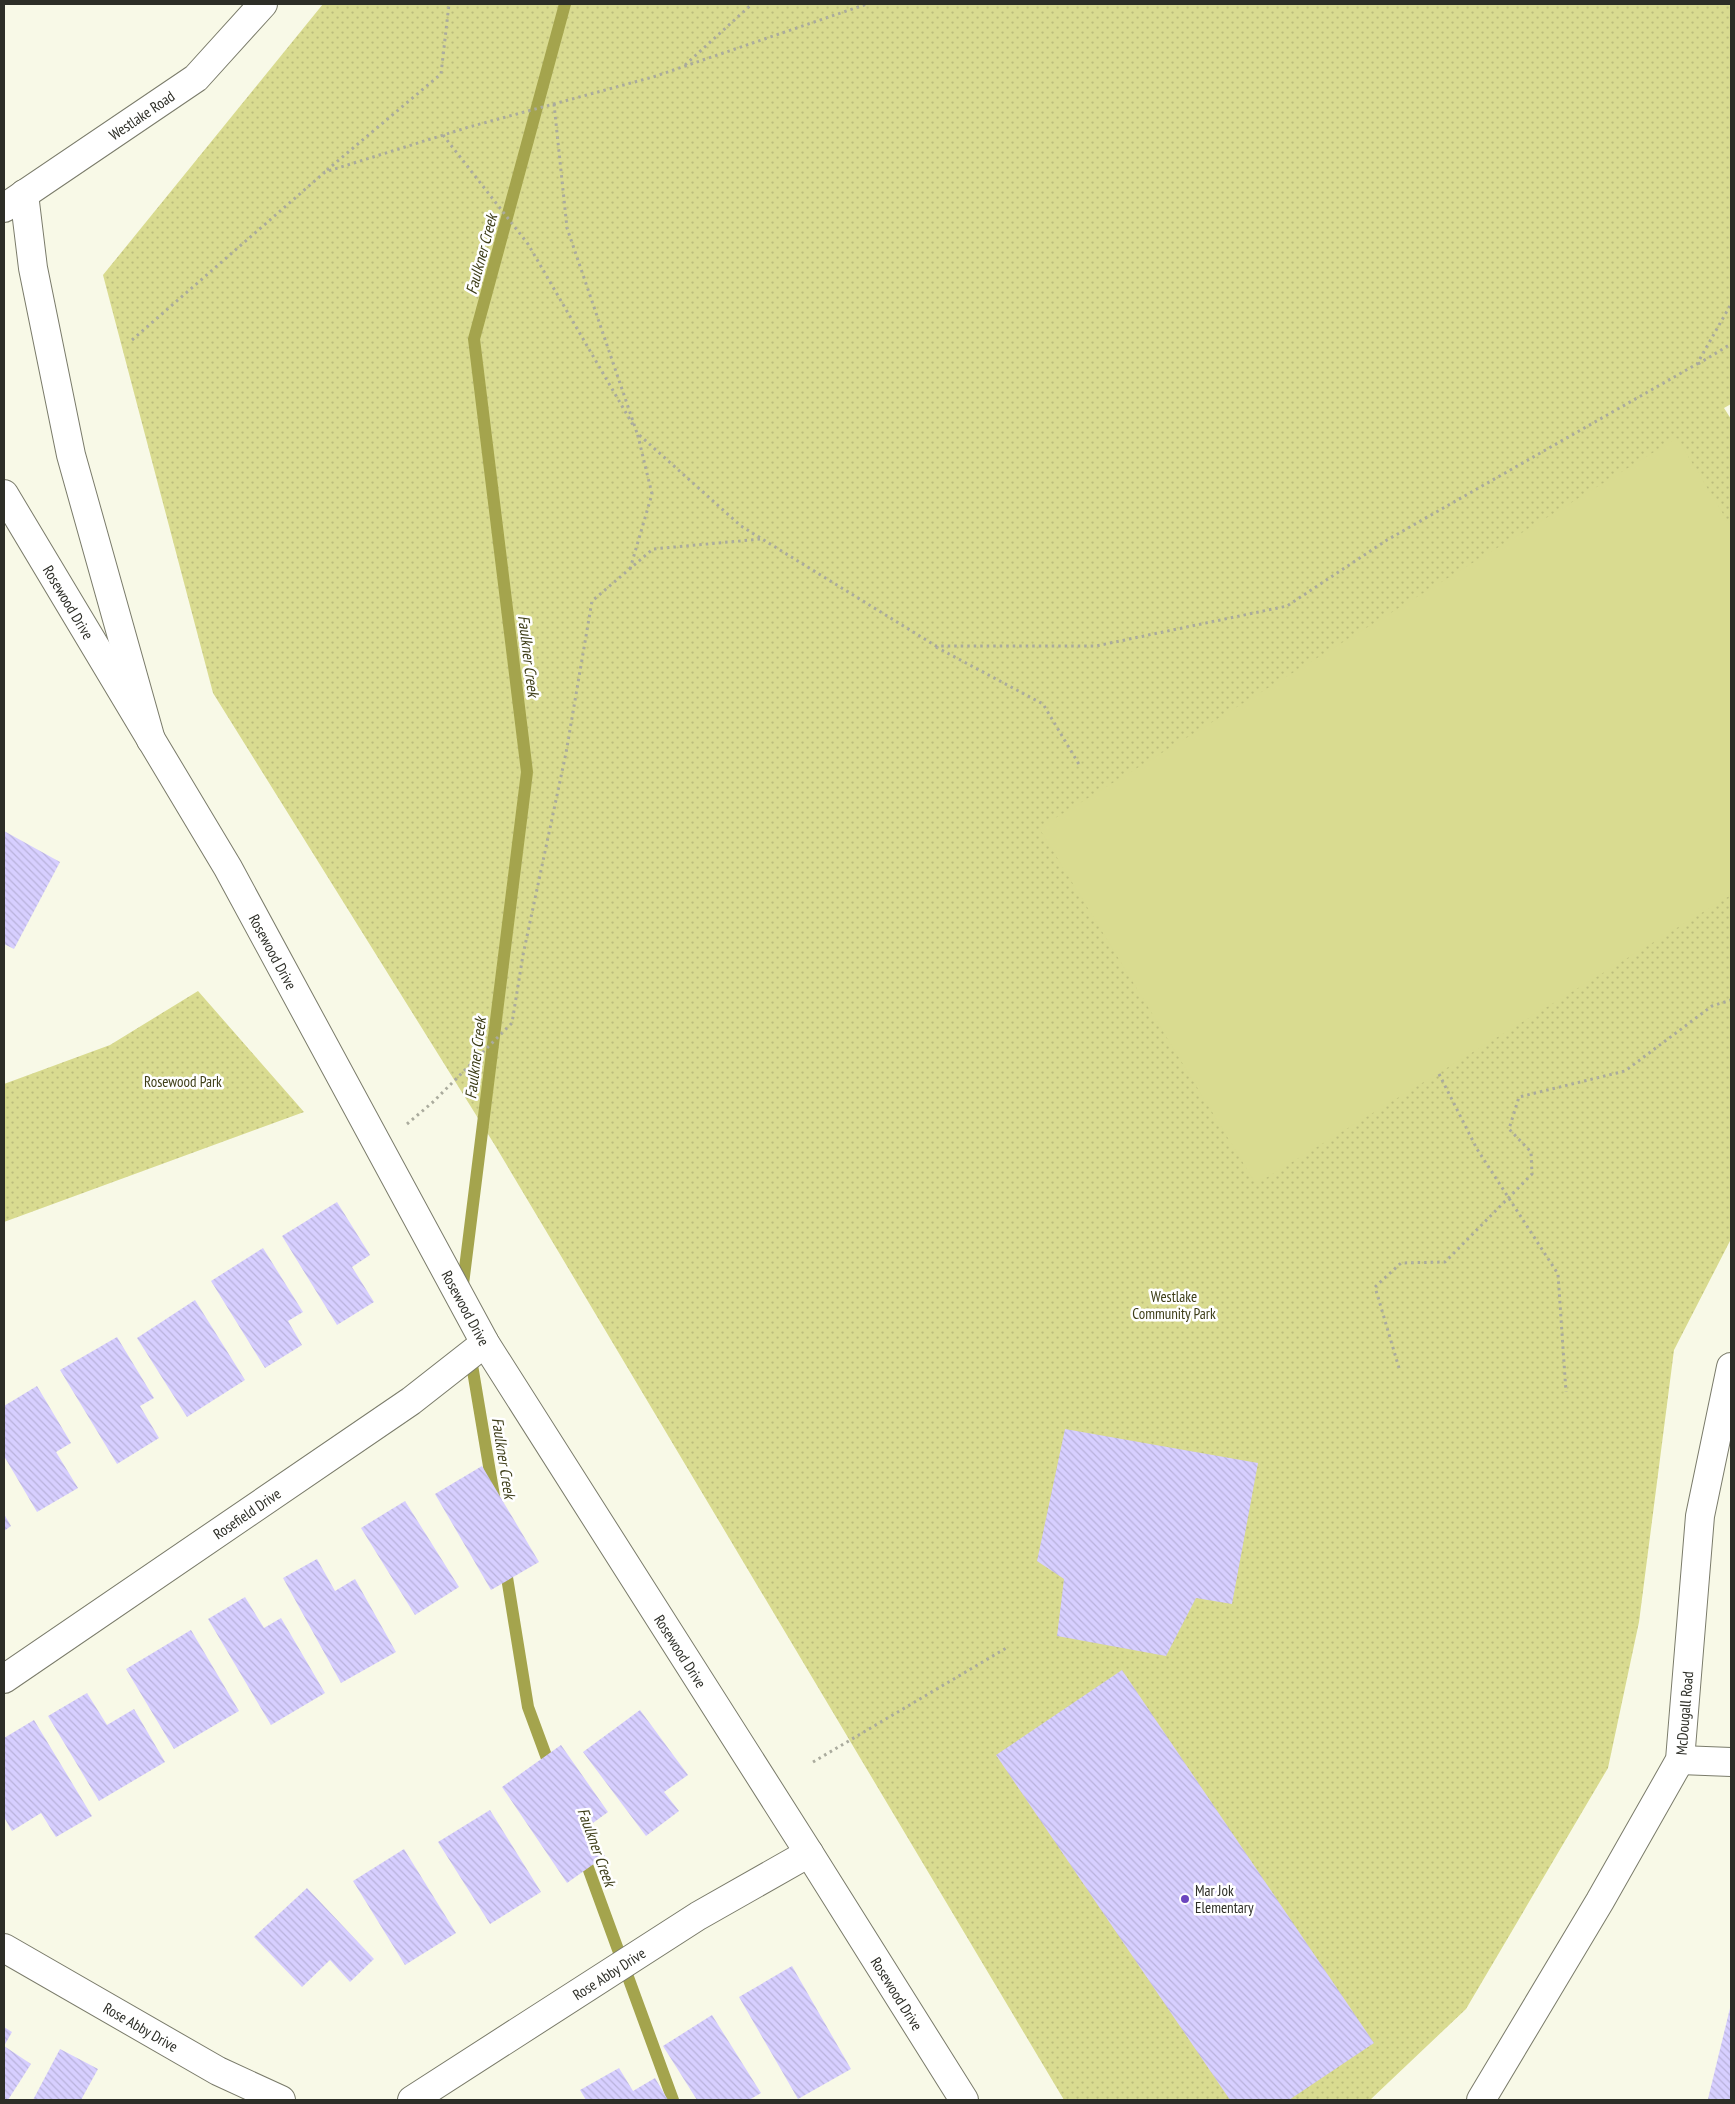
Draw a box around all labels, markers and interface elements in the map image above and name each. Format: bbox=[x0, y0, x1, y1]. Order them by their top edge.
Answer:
street label: Westlake Road bbox=[105, 86, 178, 144]
water label: Faulkner Creek bbox=[461, 210, 502, 296]
street label: Rosewood Drive bbox=[39, 562, 98, 643]
water label: Faulkner Creek bbox=[514, 614, 544, 700]
street label: Rosewood Drive bbox=[245, 911, 301, 993]
water label: Faulkner Creek bbox=[460, 1014, 490, 1100]
park label: Rosewood Park bbox=[144, 1072, 222, 1091]
street label: Rosewood Drive bbox=[438, 1267, 494, 1349]
park label: Westlake Community Park bbox=[1132, 1287, 1216, 1323]
water label: Faulkner Creek bbox=[488, 1416, 521, 1502]
street label: Rosefield Drive bbox=[209, 1483, 284, 1543]
street label: Rosewood Drive bbox=[650, 1611, 711, 1691]
street label: McDougall Road bbox=[1671, 1670, 1697, 1756]
water label: Faulkner Creek bbox=[574, 1805, 621, 1891]
place label: Mar Jok Elementary bbox=[1195, 1881, 1254, 1917]
marker: Mar Jok Elementary bbox=[1179, 1893, 1191, 1905]
street label: Rose Abby Drive bbox=[569, 1943, 649, 2004]
street label: Rosewood Drive bbox=[867, 1953, 927, 2034]
street label: Rose Abby Drive bbox=[100, 1998, 182, 2056]

